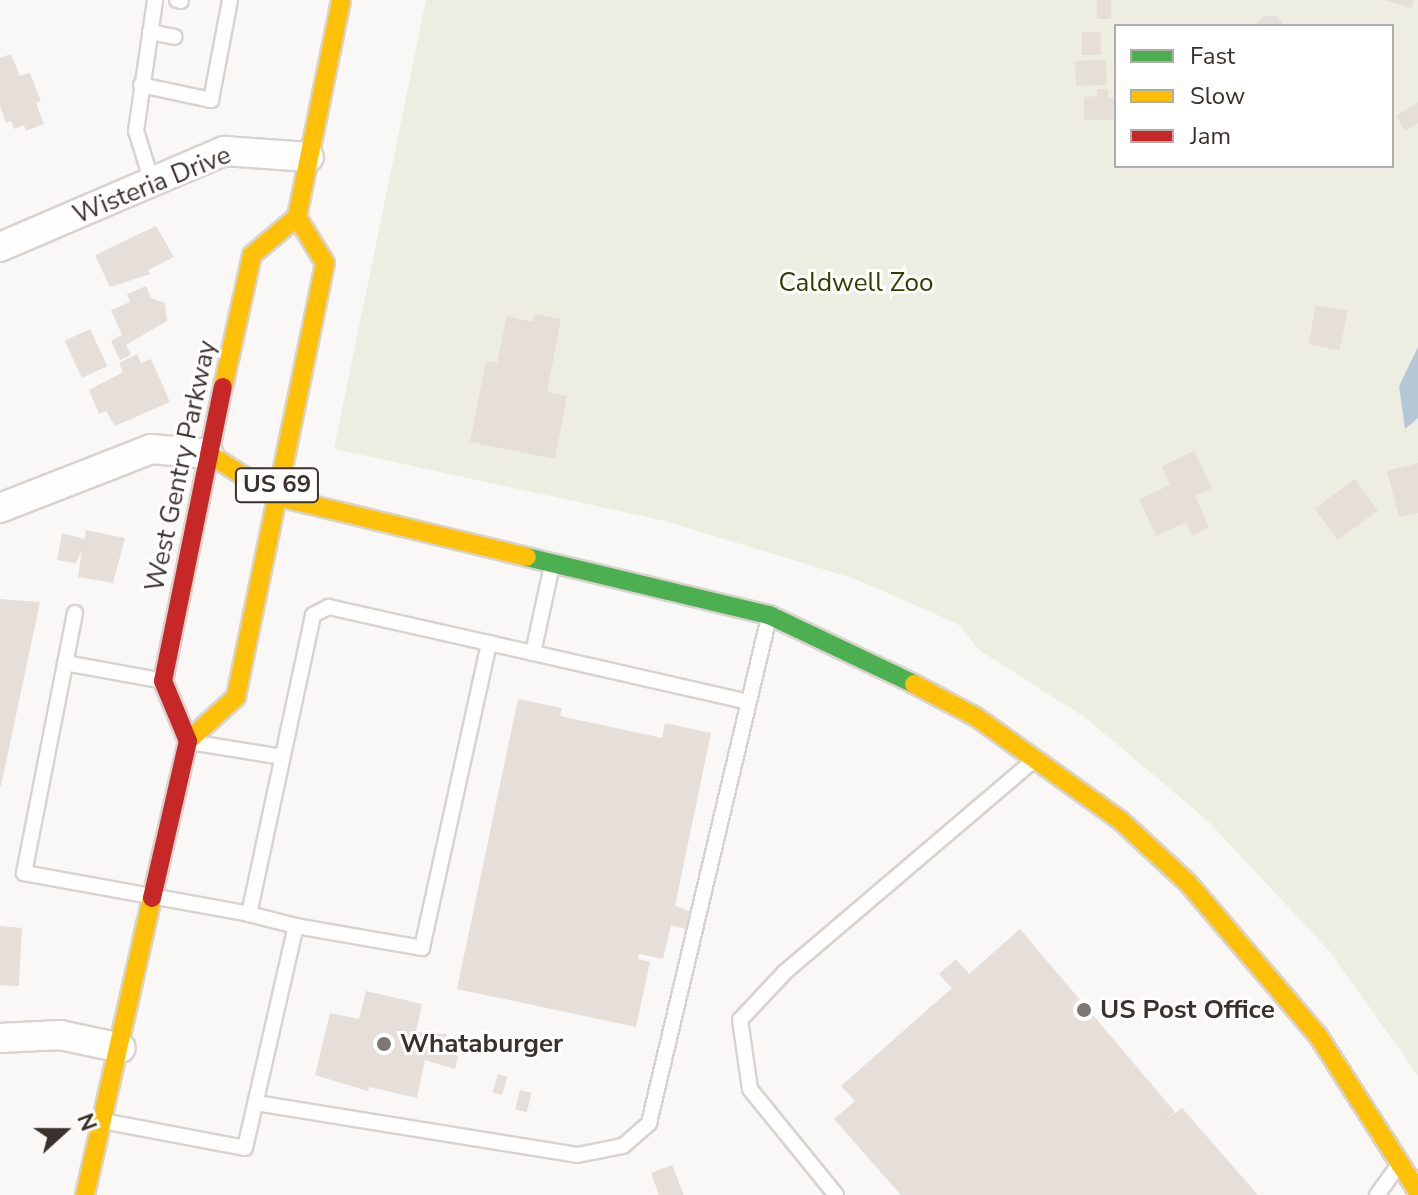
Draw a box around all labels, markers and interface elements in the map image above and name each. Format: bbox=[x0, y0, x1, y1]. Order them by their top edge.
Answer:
legend bbox=[1114, 24, 1394, 168]
text: Fast bbox=[1190, 40, 1235, 72]
text: Slow bbox=[1190, 80, 1245, 112]
text: Jam bbox=[1190, 120, 1231, 152]
street label: Wisteria Drive bbox=[69, 139, 235, 231]
park label: Caldwell Zoo bbox=[779, 267, 933, 299]
street label: West Gentry Parkway bbox=[139, 338, 223, 594]
road number: US 69 bbox=[233, 465, 321, 505]
place label: US Post Office bbox=[1100, 994, 1275, 1026]
marker: US Post Office bbox=[1075, 1001, 1093, 1019]
place label: Whataburger bbox=[400, 1028, 563, 1060]
marker: Whataburger bbox=[375, 1035, 393, 1053]
north arrow bbox=[24, 1091, 104, 1171]
text: N bbox=[69, 1109, 103, 1135]

